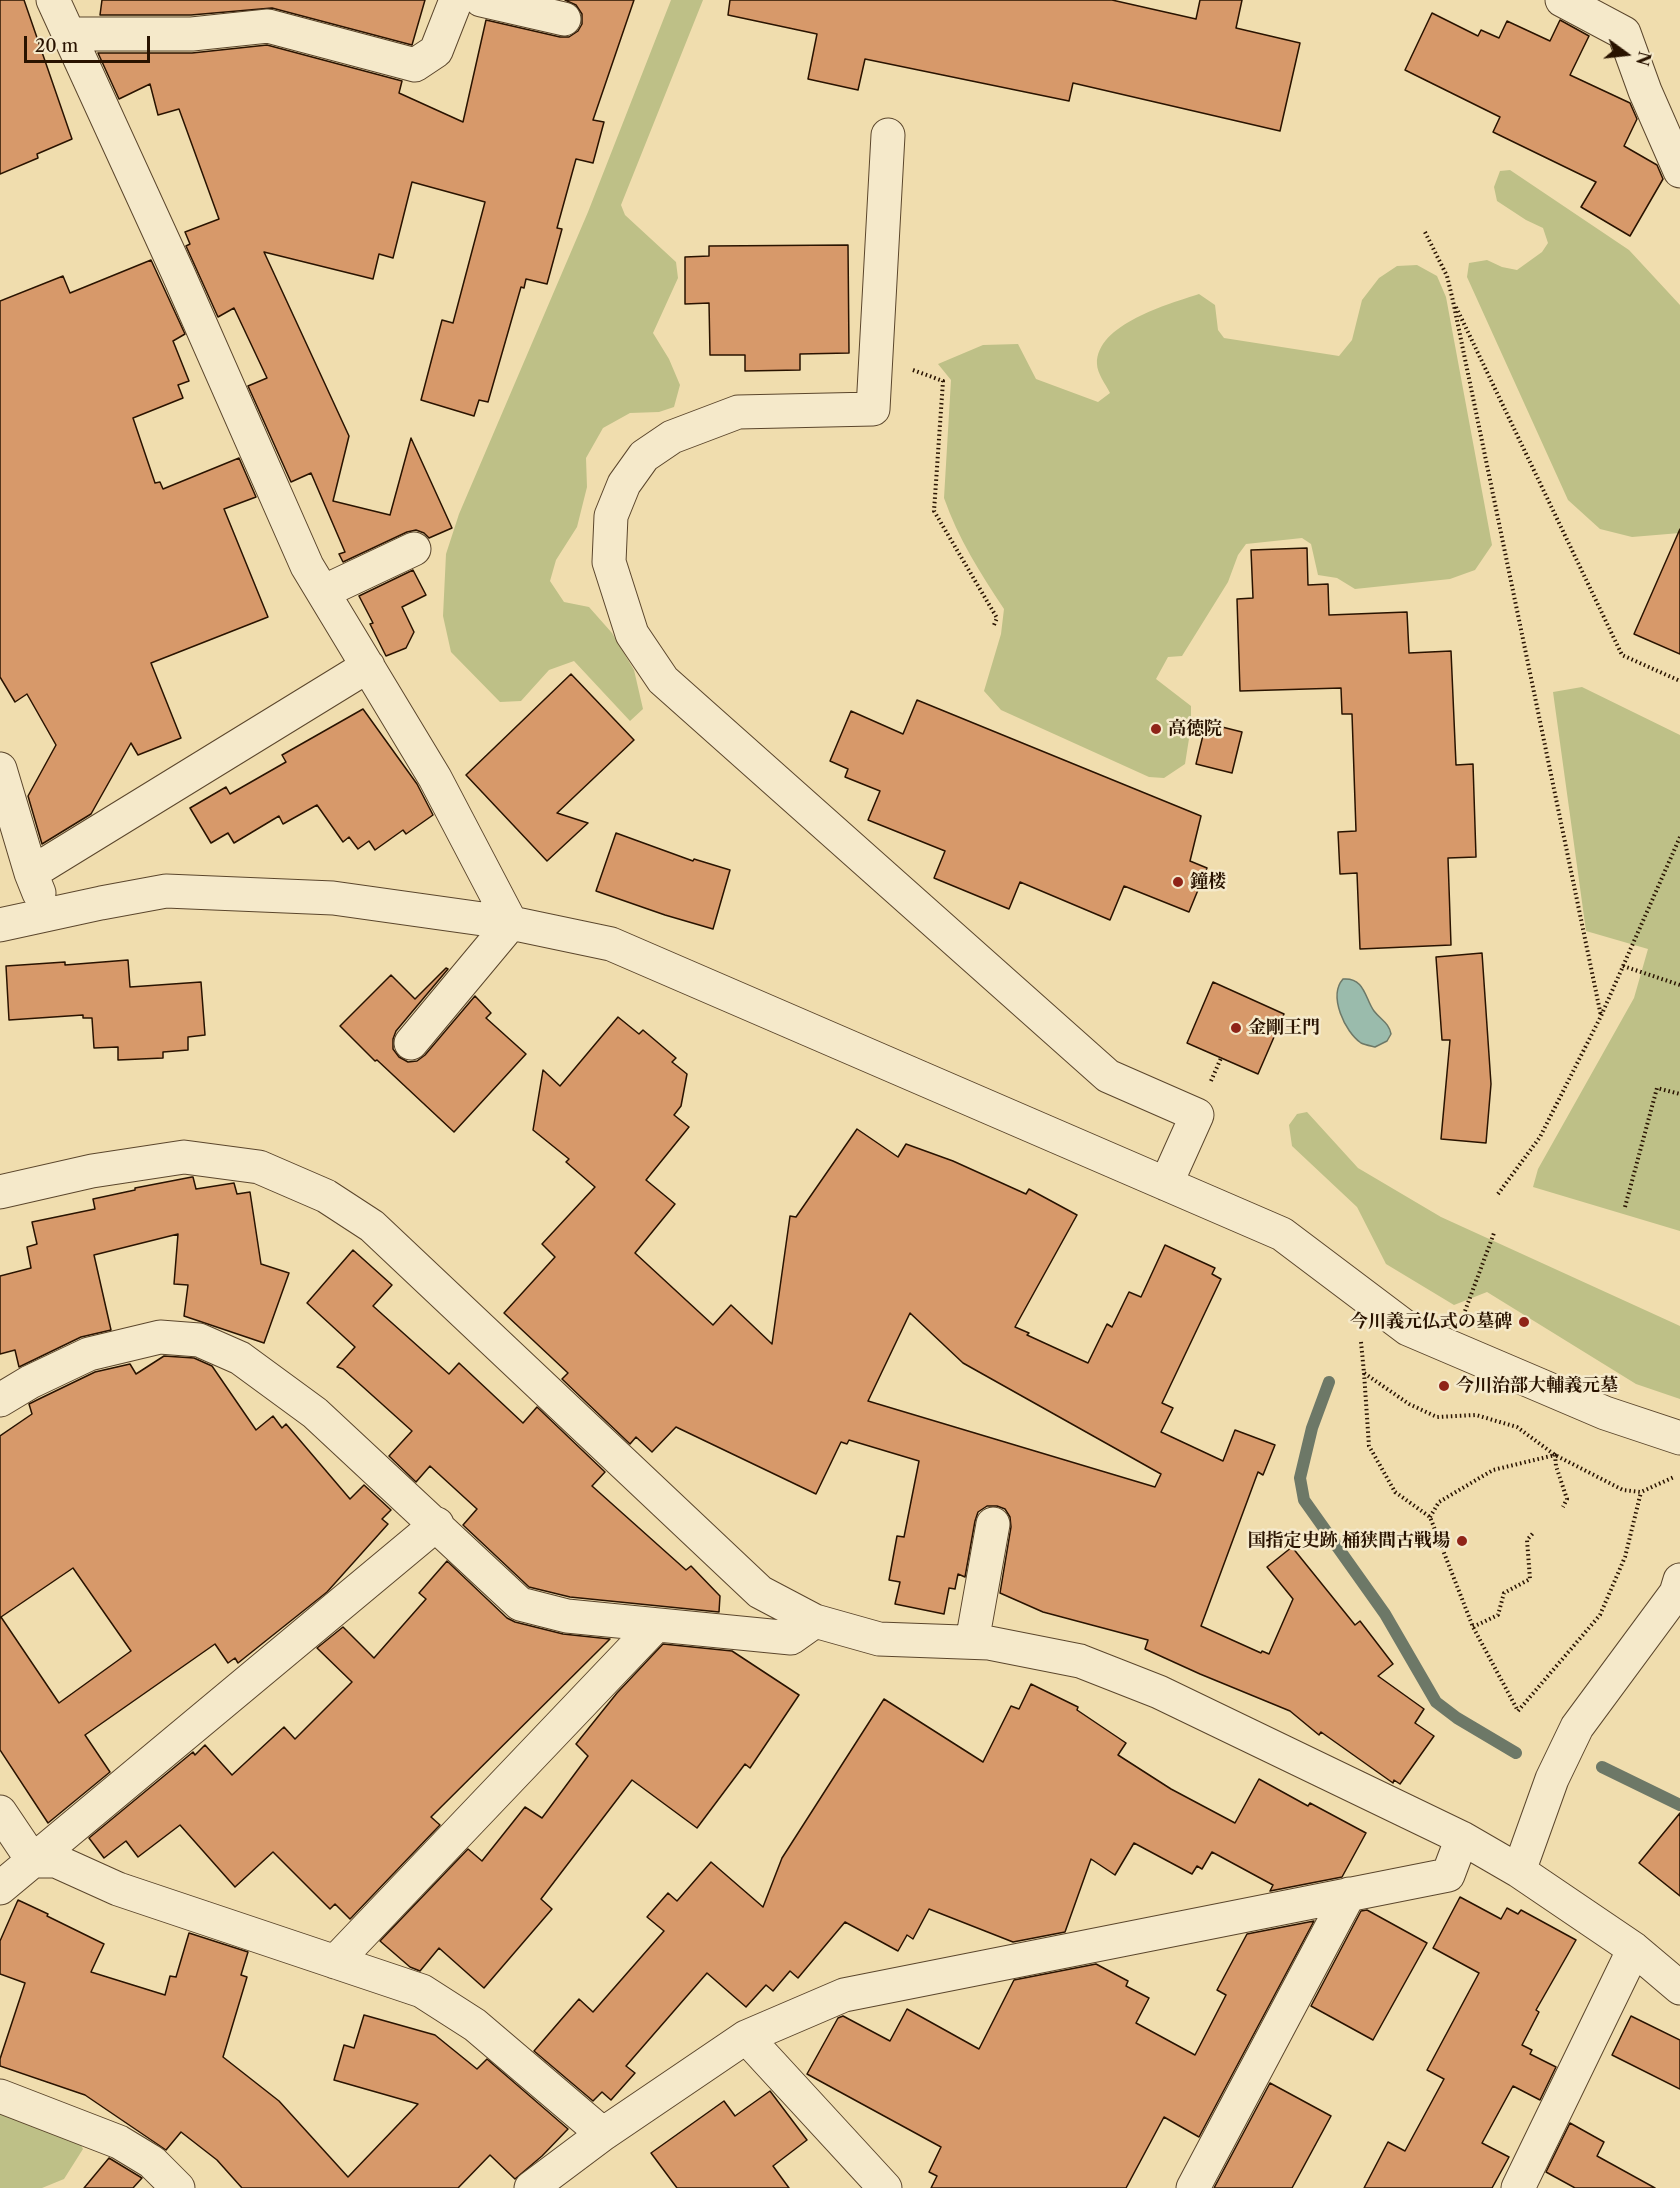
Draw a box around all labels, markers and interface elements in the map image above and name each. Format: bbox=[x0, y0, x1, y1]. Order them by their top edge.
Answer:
scale bar bbox=[27, 24, 153, 62]
north arrow bbox=[1596, 24, 1656, 84]
text: 20 m bbox=[35, 35, 78, 57]
text: N bbox=[1632, 49, 1655, 68]
place label: 高徳院 bbox=[1168, 718, 1222, 740]
marker: 高徳院 bbox=[1149, 722, 1163, 736]
place label: 鐘楼 bbox=[1190, 871, 1226, 893]
marker: 鐘楼 bbox=[1171, 875, 1185, 889]
place label: 金剛王門 bbox=[1248, 1017, 1320, 1039]
marker: 金剛王門 bbox=[1229, 1021, 1243, 1035]
place label: 今川義元仏式の墓碑 bbox=[1350, 1311, 1512, 1333]
marker: 今川義元仏式の墓碑 bbox=[1517, 1315, 1531, 1329]
place label: 今川治部大輔義元墓 bbox=[1456, 1375, 1618, 1397]
marker: 今川治部大輔義元墓 bbox=[1437, 1379, 1451, 1393]
place label: 国指定史跡 桶狭間古戦場 bbox=[1247, 1530, 1450, 1552]
marker: 国指定史跡 桶狭間古戦場 bbox=[1455, 1534, 1469, 1548]

